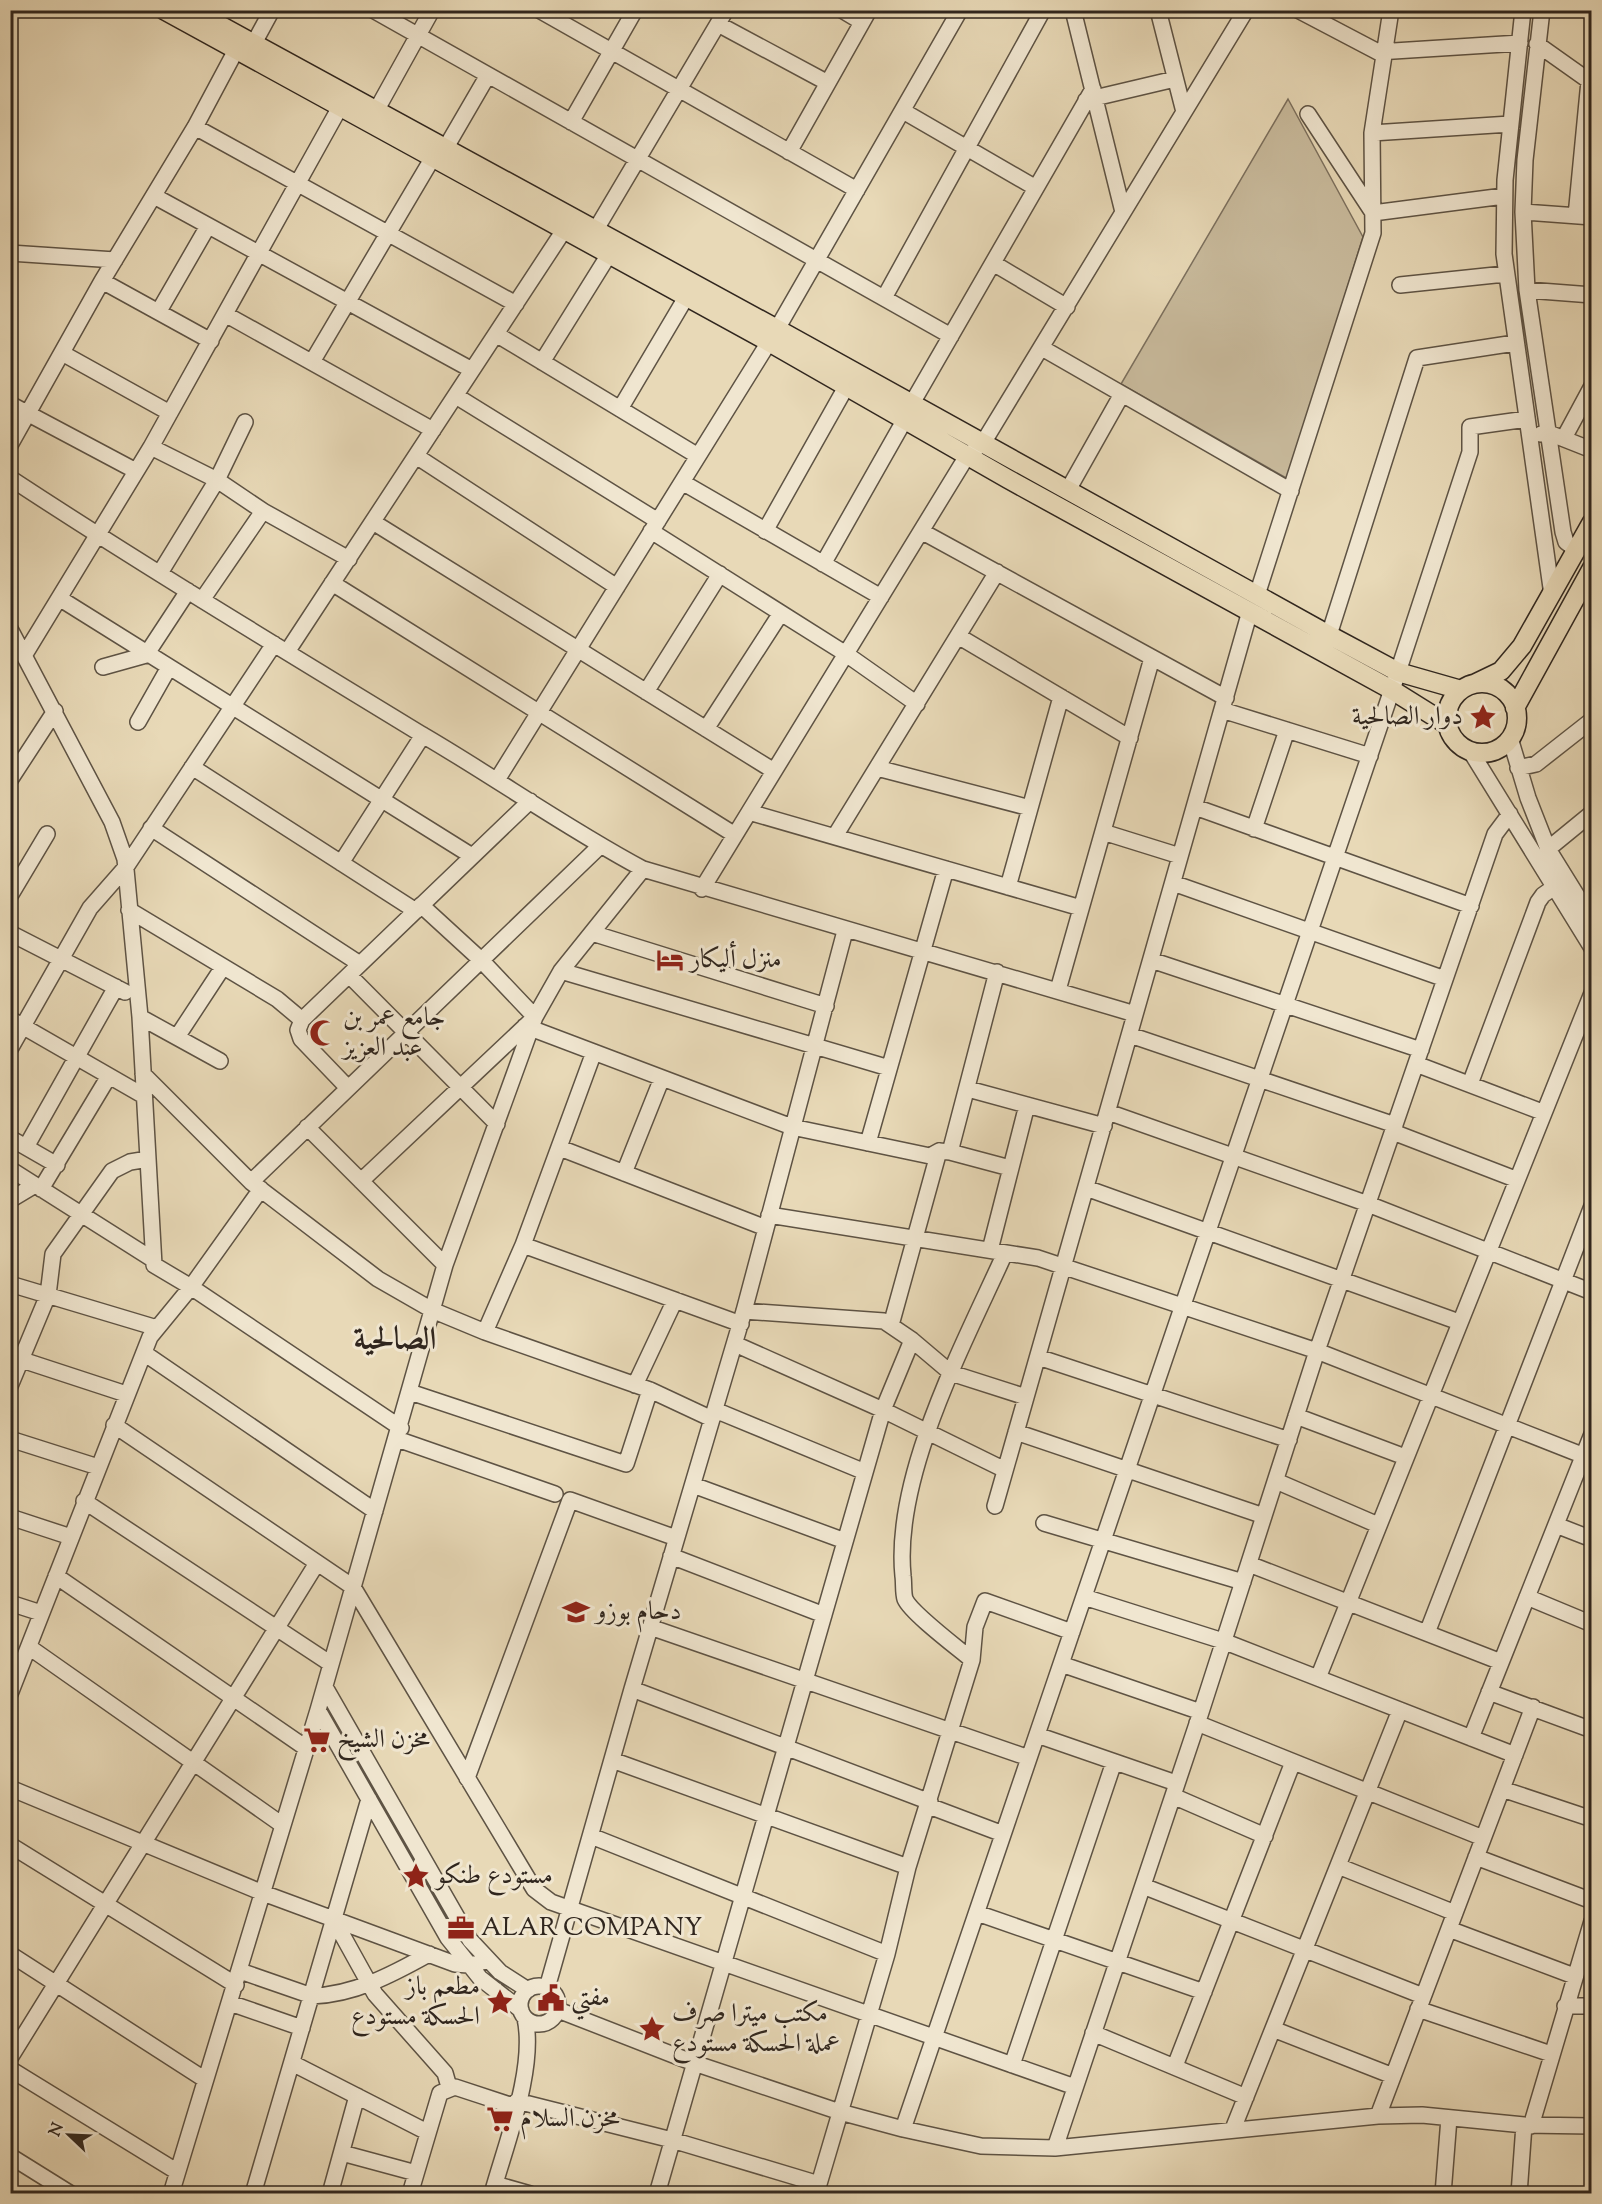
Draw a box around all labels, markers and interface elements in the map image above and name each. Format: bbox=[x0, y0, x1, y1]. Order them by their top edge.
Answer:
place label: دوار الصالحية bbox=[1352, 699, 1463, 736]
place icon: دوار الصالحية bbox=[1468, 702, 1498, 732]
place label: منزل أليكار bbox=[687, 941, 782, 979]
hotel icon: منزل أليكار bbox=[655, 945, 685, 975]
place label: جامع عمر بن عبد العزيز bbox=[340, 1000, 445, 1067]
mosque icon: جامع عمر بن عبد العزيز bbox=[308, 1018, 338, 1048]
district label: الصالحية bbox=[353, 1318, 437, 1364]
place label: دحام بوزو bbox=[593, 1594, 681, 1633]
school or university icon: دحام بوزو bbox=[561, 1597, 591, 1627]
place label: مخزن الشيخ bbox=[337, 1722, 430, 1762]
supermarket icon: مخزن الشيخ bbox=[302, 1725, 332, 1755]
place label: مستودع طنكو bbox=[433, 1858, 553, 1896]
place icon: مستودع طنكو bbox=[401, 1861, 431, 1891]
place label: ALAR COMPANY bbox=[481, 1910, 702, 1947]
office icon: ALAR COMPANY bbox=[446, 1913, 476, 1943]
place label: مطعم باز الحسكة مستودع bbox=[351, 1969, 480, 2037]
place label: مفتي bbox=[571, 1980, 610, 2020]
public building icon: مفتي bbox=[536, 1983, 566, 2013]
place icon: مطعم باز الحسكة مستودع bbox=[485, 1987, 515, 2017]
place label: مكتب ميترا صرف عملة الحسكة مستودع bbox=[672, 1996, 840, 2064]
place icon: مكتب ميترا صرف عملة الحسكة مستودع bbox=[637, 2014, 667, 2044]
place label: مخزن السلام bbox=[520, 2101, 620, 2140]
supermarket icon: مخزن السلام bbox=[485, 2104, 515, 2134]
north arrow bbox=[39, 2105, 99, 2165]
text: N bbox=[44, 2120, 71, 2140]

